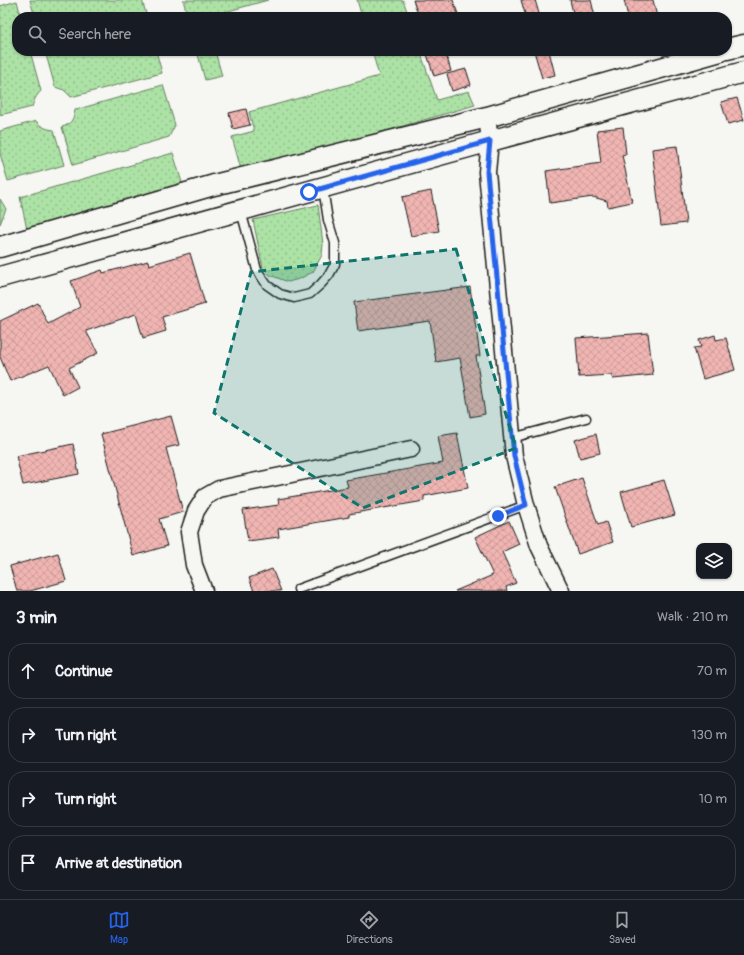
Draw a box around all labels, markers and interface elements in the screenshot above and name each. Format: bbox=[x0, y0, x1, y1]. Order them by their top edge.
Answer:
search box bbox=[12, 12, 732, 56]
icon: search bbox=[26, 23, 48, 45]
text: Search here bbox=[58, 25, 131, 44]
route start bbox=[300, 183, 318, 201]
route end bbox=[489, 507, 507, 525]
map controls bbox=[696, 543, 732, 579]
button: layers bbox=[696, 543, 732, 579]
text: 3 min bbox=[16, 607, 57, 628]
text: Walk · 210 m bbox=[657, 609, 728, 625]
icon: ahead bbox=[17, 660, 39, 682]
text: Continue bbox=[55, 662, 113, 681]
text: 70 m bbox=[697, 663, 727, 679]
icon: right bbox=[17, 724, 39, 746]
text: Turn right bbox=[55, 726, 116, 745]
text: 130 m bbox=[691, 727, 727, 743]
icon: right bbox=[17, 788, 39, 810]
text: Turn right bbox=[55, 790, 116, 809]
text: 10 m bbox=[699, 791, 727, 807]
icon: arrive bbox=[17, 852, 39, 874]
text: Arrive at destination bbox=[55, 854, 182, 873]
tab: Map bbox=[108, 909, 130, 946]
tab: Directions bbox=[346, 909, 393, 946]
tab: Saved bbox=[609, 909, 636, 946]

